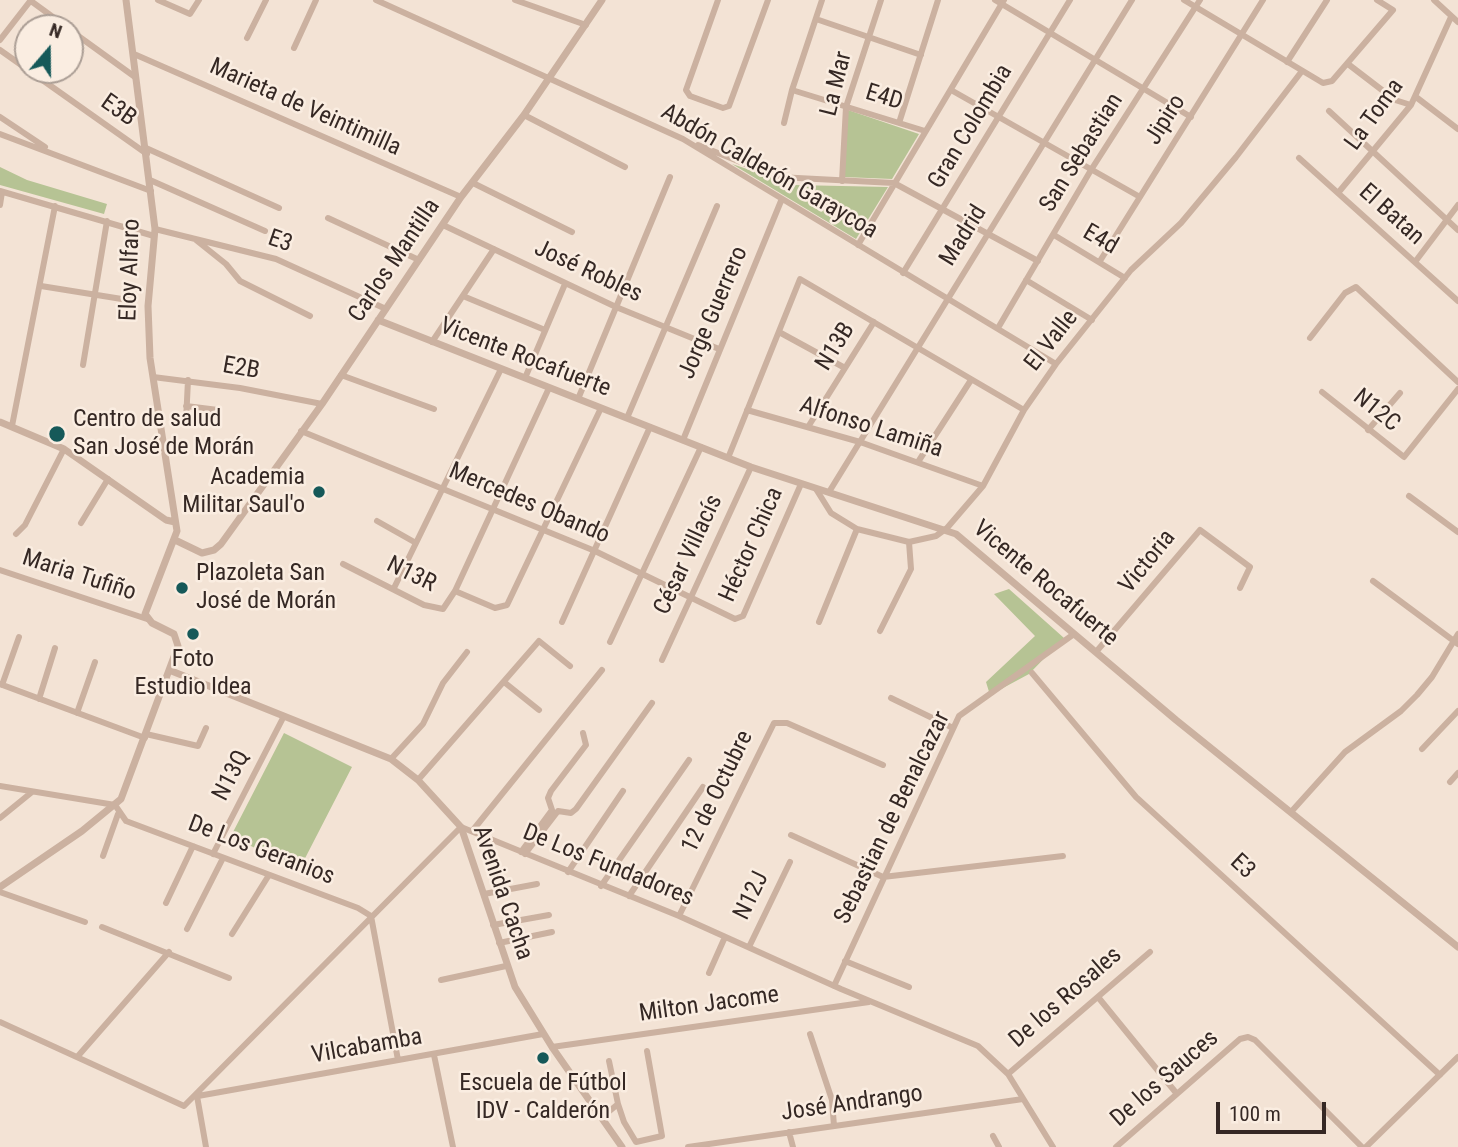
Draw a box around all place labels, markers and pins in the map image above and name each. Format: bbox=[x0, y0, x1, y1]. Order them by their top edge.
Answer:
place label: Centro de salud San José de Morán bbox=[73, 406, 254, 462]
marker: Centro de salud San José de Morán bbox=[47, 424, 67, 444]
place label: Academia Militar Saul'o bbox=[182, 464, 305, 520]
marker: Academia Militar Saul'o bbox=[311, 484, 327, 500]
place label: Plazoleta San José de Morán bbox=[196, 560, 336, 616]
marker: Plazoleta San José de Morán bbox=[174, 580, 190, 596]
marker: Foto Estudio Idea bbox=[185, 626, 201, 642]
place label: Foto Estudio Idea bbox=[134, 646, 252, 702]
marker: Escuela de Fútbol IDV - Calderón bbox=[535, 1050, 551, 1066]
place label: Escuela de Fútbol IDV - Calderón bbox=[459, 1070, 627, 1126]

